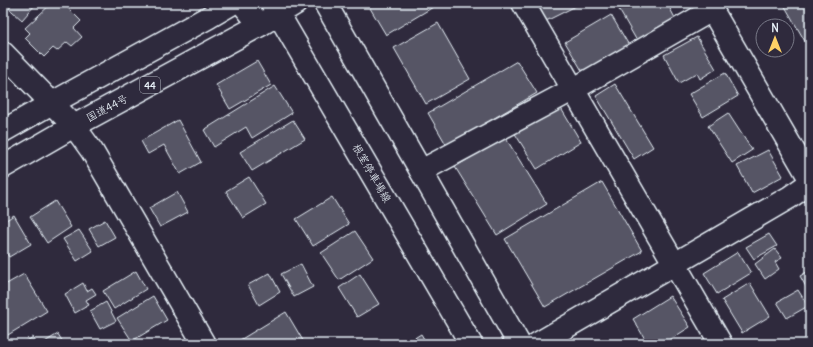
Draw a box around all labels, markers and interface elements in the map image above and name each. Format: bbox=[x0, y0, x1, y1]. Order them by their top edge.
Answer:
north arrow bbox=[755, 18, 795, 58]
text: N bbox=[771, 21, 779, 35]
road number: 44 bbox=[140, 77, 160, 93]
street label: 国道44号 bbox=[84, 91, 130, 125]
street label: 根室停車場線 bbox=[349, 141, 395, 205]

